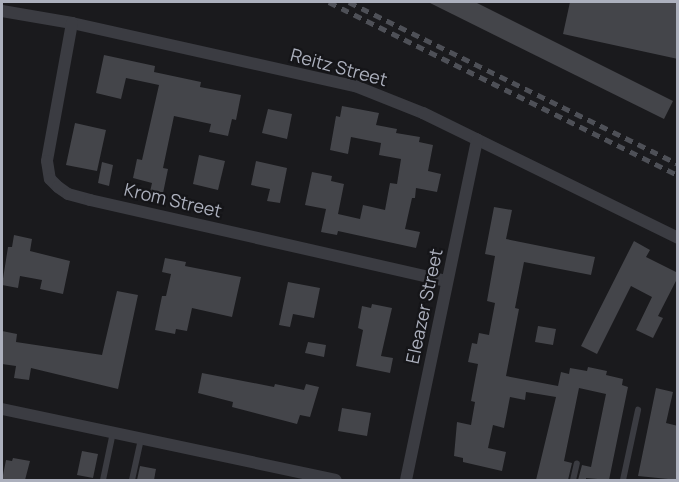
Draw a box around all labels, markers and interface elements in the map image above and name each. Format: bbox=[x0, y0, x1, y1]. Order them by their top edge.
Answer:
street label: Reitz Street bbox=[288, 44, 390, 90]
street label: Krom Street bbox=[122, 178, 224, 222]
street label: Eleazer Street bbox=[401, 246, 447, 366]

